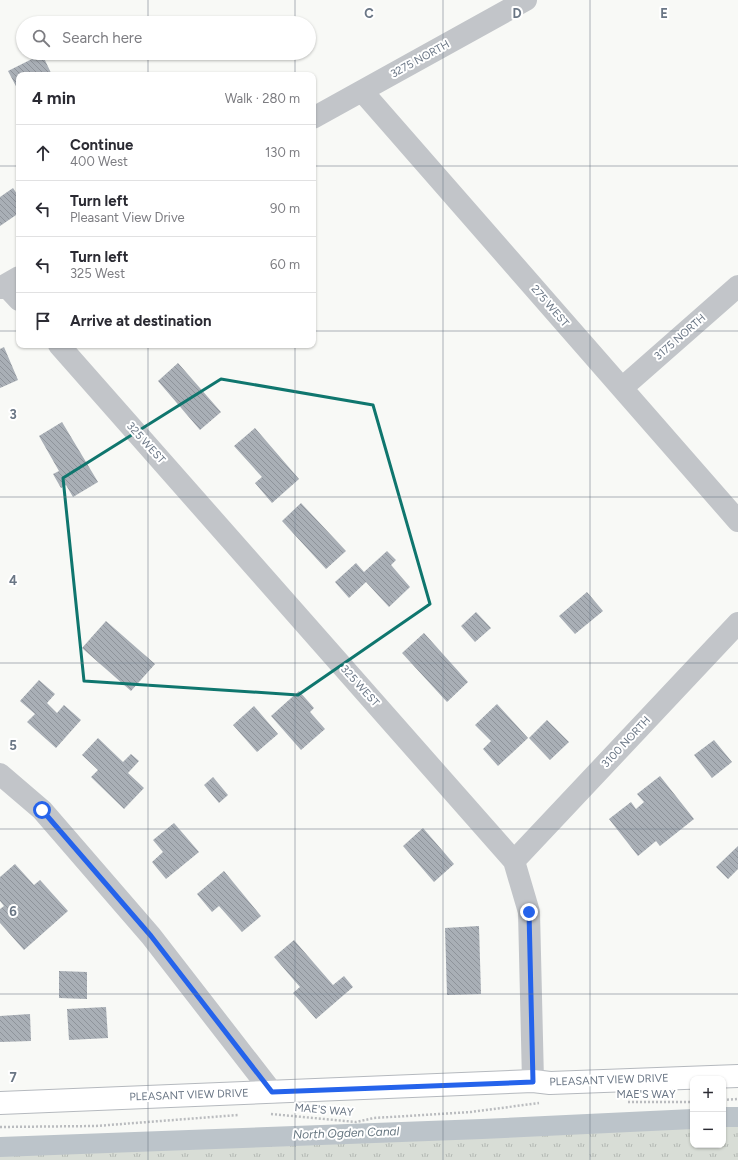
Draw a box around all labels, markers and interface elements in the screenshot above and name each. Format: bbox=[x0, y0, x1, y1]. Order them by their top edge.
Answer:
text: C bbox=[364, 6, 374, 21]
text: D bbox=[512, 6, 522, 21]
text: E bbox=[660, 6, 668, 21]
search box bbox=[16, 16, 316, 60]
icon: search bbox=[30, 27, 52, 49]
text: Search here bbox=[62, 29, 142, 47]
street label: 3275 NORTH bbox=[388, 37, 452, 81]
text: 4 min bbox=[32, 88, 76, 108]
text: Walk · 280 m bbox=[225, 91, 300, 106]
text: Continue bbox=[70, 136, 133, 154]
icon: ahead bbox=[32, 142, 54, 164]
text: 130 m bbox=[265, 145, 300, 160]
text: 400 West bbox=[70, 154, 128, 169]
text: Turn left bbox=[70, 192, 128, 210]
icon: left bbox=[32, 198, 54, 220]
text: 90 m bbox=[270, 201, 300, 216]
text: Pleasant View Drive bbox=[70, 210, 185, 225]
text: Turn left bbox=[70, 248, 128, 266]
icon: left bbox=[32, 254, 54, 276]
text: 60 m bbox=[270, 257, 300, 272]
text: 325 West bbox=[70, 266, 125, 281]
street label: 275 WEST bbox=[528, 282, 572, 330]
icon: arrive bbox=[32, 310, 54, 332]
street label: 3175 NORTH bbox=[652, 311, 708, 363]
text: Arrive at destination bbox=[70, 312, 211, 330]
text: 3 bbox=[9, 407, 17, 422]
street label: 325 WEST bbox=[124, 420, 168, 466]
text: 4 bbox=[9, 573, 17, 588]
street label: 325 WEST bbox=[338, 663, 382, 709]
street label: 3100 NORTH bbox=[599, 714, 653, 770]
text: 5 bbox=[9, 738, 17, 753]
route start bbox=[33, 801, 51, 819]
route end bbox=[520, 903, 538, 921]
text: 6 bbox=[9, 904, 17, 919]
text: 7 bbox=[9, 1070, 17, 1085]
street label: PLEASANT VIEW DRIVE bbox=[549, 1071, 669, 1089]
map controls bbox=[690, 1076, 726, 1148]
button: + bbox=[690, 1076, 726, 1112]
street label: PLEASANT VIEW DRIVE bbox=[129, 1086, 249, 1104]
street label: MAE'S WAY bbox=[616, 1088, 676, 1101]
street label: MAE'S WAY bbox=[294, 1101, 354, 1119]
button: − bbox=[690, 1112, 726, 1148]
water label: North Ogden Canal bbox=[293, 1124, 400, 1142]

